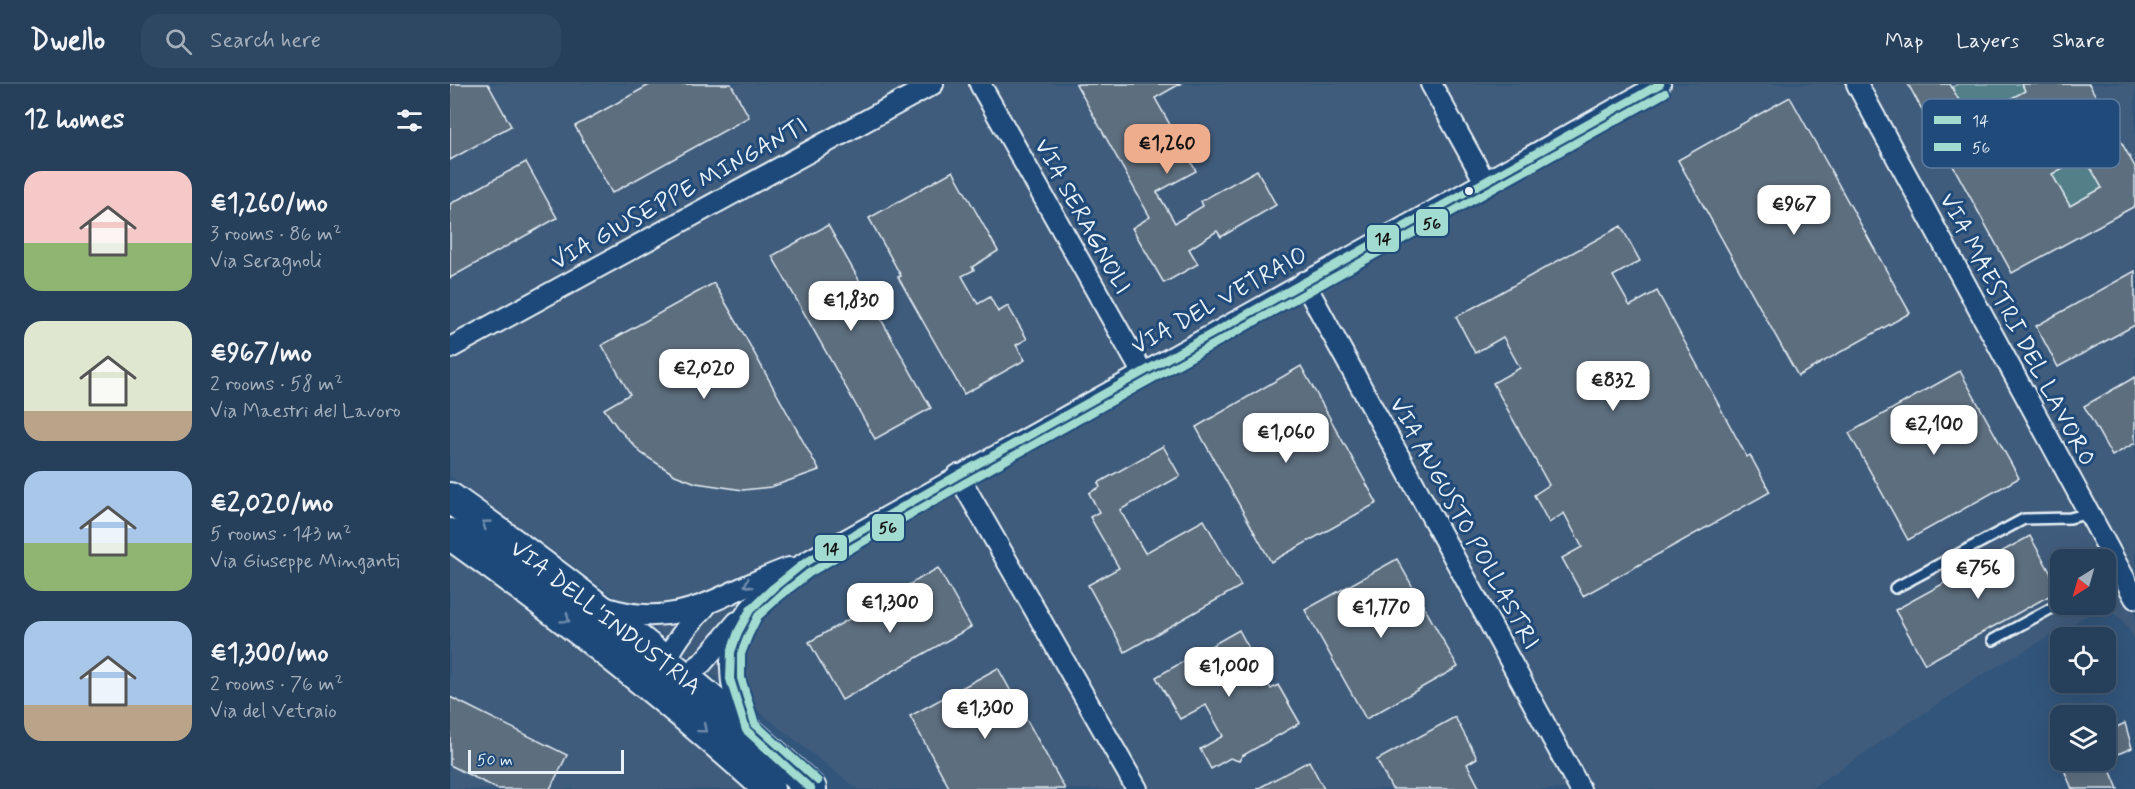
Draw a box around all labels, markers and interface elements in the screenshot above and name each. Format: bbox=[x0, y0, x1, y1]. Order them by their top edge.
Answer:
search box bbox=[141, 14, 561, 68]
text: Dwello bbox=[30, 23, 105, 60]
icon: search bbox=[162, 25, 195, 58]
text: Search here bbox=[210, 27, 321, 55]
text: Map bbox=[1885, 27, 1923, 55]
text: Layers bbox=[1956, 27, 2019, 55]
text: Share bbox=[2052, 27, 2105, 55]
legend bbox=[1922, 99, 2120, 168]
text: 12 homes bbox=[24, 103, 124, 137]
icon: filters bbox=[393, 104, 426, 137]
street label: VIA GIUSEPPE MINGANTI bbox=[546, 111, 814, 278]
text: 14 bbox=[1972, 111, 1989, 132]
pin: €1,260 bbox=[1118, 124, 1216, 175]
text: €1,260 bbox=[1138, 130, 1196, 157]
street label: VIA SERAGNOLI bbox=[1026, 133, 1137, 300]
text: 56 bbox=[1972, 138, 1991, 159]
unlabelled marker bbox=[1463, 185, 1475, 197]
pin: €967 bbox=[1758, 185, 1830, 236]
text: €1,260/mo bbox=[210, 187, 328, 221]
street label: VIA MAESTRI DEL LAVORO bbox=[1931, 188, 2102, 472]
text: €967 bbox=[1771, 191, 1817, 218]
icon: home bbox=[72, 195, 144, 267]
line badge: 56 bbox=[1415, 208, 1449, 237]
text: 56 bbox=[1423, 214, 1441, 235]
text: 3 rooms · 86 m² bbox=[210, 221, 342, 248]
line badge: 14 bbox=[1366, 224, 1400, 253]
text: 14 bbox=[1375, 229, 1392, 250]
street label: VIA DEL VETRAIO bbox=[1126, 240, 1313, 363]
text: Via Seragnoli bbox=[210, 248, 322, 275]
pin: €1,830 bbox=[802, 281, 900, 332]
text: €1,830 bbox=[823, 287, 879, 314]
text: €967/mo bbox=[210, 337, 312, 371]
icon: home bbox=[72, 345, 144, 417]
pin: €2,020 bbox=[655, 349, 753, 400]
text: €2,020 bbox=[673, 355, 735, 382]
pin: €832 bbox=[1577, 361, 1649, 412]
text: €832 bbox=[1591, 367, 1635, 394]
text: 2 rooms · 58 m² bbox=[210, 371, 343, 398]
street label: VIA AUGUSTO POLLASTRI bbox=[1381, 392, 1546, 655]
text: Via Maestri del Lavoro bbox=[210, 398, 401, 425]
pin: €2,100 bbox=[1885, 405, 1983, 456]
text: €2,100 bbox=[1904, 411, 1964, 438]
pin: €1,060 bbox=[1237, 413, 1335, 464]
text: €1,060 bbox=[1257, 419, 1315, 446]
text: €2,020/mo bbox=[210, 487, 333, 521]
icon: home bbox=[72, 495, 144, 567]
line badge: 56 bbox=[871, 513, 905, 542]
text: 56 bbox=[879, 518, 897, 539]
one-way arrow bbox=[481, 520, 492, 531]
text: 5 rooms · 143 m² bbox=[210, 521, 352, 548]
street label: VIA DELL'INDUSTRIA bbox=[503, 534, 707, 703]
line badge: 14 bbox=[814, 534, 848, 562]
text: 14 bbox=[823, 539, 840, 560]
text: Via Giuseppe Minganti bbox=[210, 548, 400, 575]
pin: €756 bbox=[1942, 549, 2014, 600]
north arrow bbox=[2050, 549, 2116, 615]
map controls bbox=[2050, 549, 2116, 771]
text: €756 bbox=[1955, 555, 2001, 582]
one-way arrow bbox=[744, 576, 755, 588]
pin: €1,300 bbox=[841, 583, 939, 634]
pin: €1,770 bbox=[1332, 588, 1430, 639]
text: €1,300 bbox=[861, 589, 919, 616]
text: €1,770 bbox=[1352, 594, 1410, 621]
one-way arrow bbox=[559, 611, 570, 622]
button: locate bbox=[2050, 627, 2116, 693]
text: €1,300/mo bbox=[210, 637, 329, 671]
icon: home bbox=[72, 645, 144, 717]
pin: €1,000 bbox=[1180, 647, 1278, 698]
text: €1,000 bbox=[1198, 653, 1260, 680]
text: 2 rooms · 76 m² bbox=[210, 671, 343, 698]
pin: €1,300 bbox=[936, 689, 1034, 740]
text: €1,300 bbox=[956, 695, 1014, 722]
text: Via del Vetraio bbox=[210, 698, 337, 725]
button: layers bbox=[2050, 705, 2116, 771]
one-way arrow bbox=[696, 722, 707, 733]
scale bar bbox=[468, 747, 624, 774]
text: 50 m bbox=[477, 750, 513, 771]

